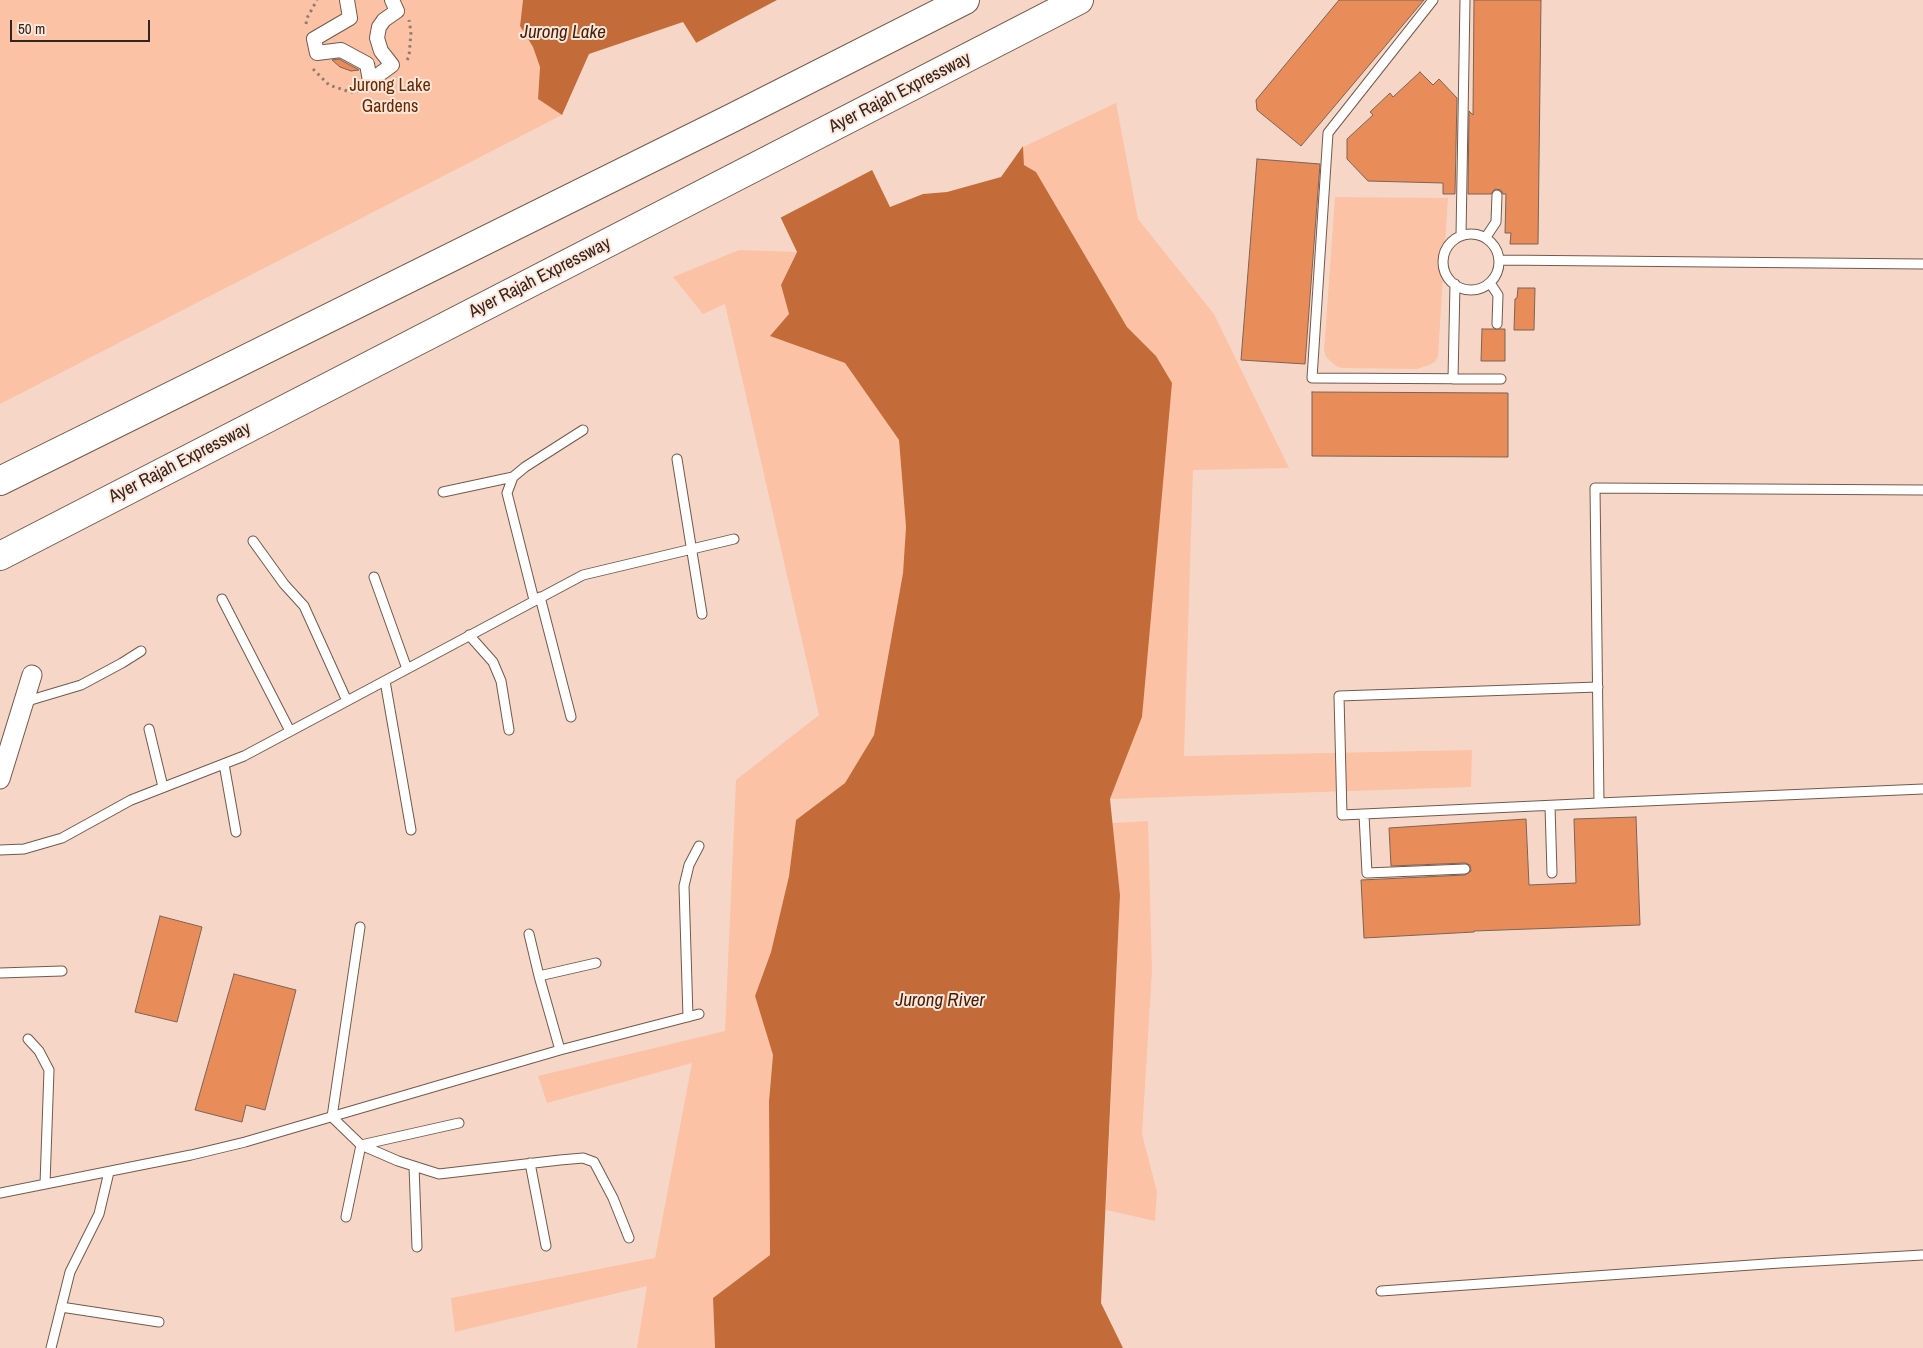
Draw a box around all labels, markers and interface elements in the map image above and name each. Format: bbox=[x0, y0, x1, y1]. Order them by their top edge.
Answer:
scale bar bbox=[12, 10, 152, 42]
text: 50 m bbox=[18, 18, 45, 39]
water label: Jurong Lake bbox=[520, 22, 606, 44]
street label: Ayer Rajah Expressway bbox=[825, 48, 975, 138]
park label: Jurong Lake Gardens bbox=[349, 75, 431, 118]
street label: Ayer Rajah Expressway bbox=[465, 233, 615, 323]
street label: Ayer Rajah Expressway bbox=[105, 418, 255, 508]
water label: Jurong River bbox=[895, 990, 985, 1012]

